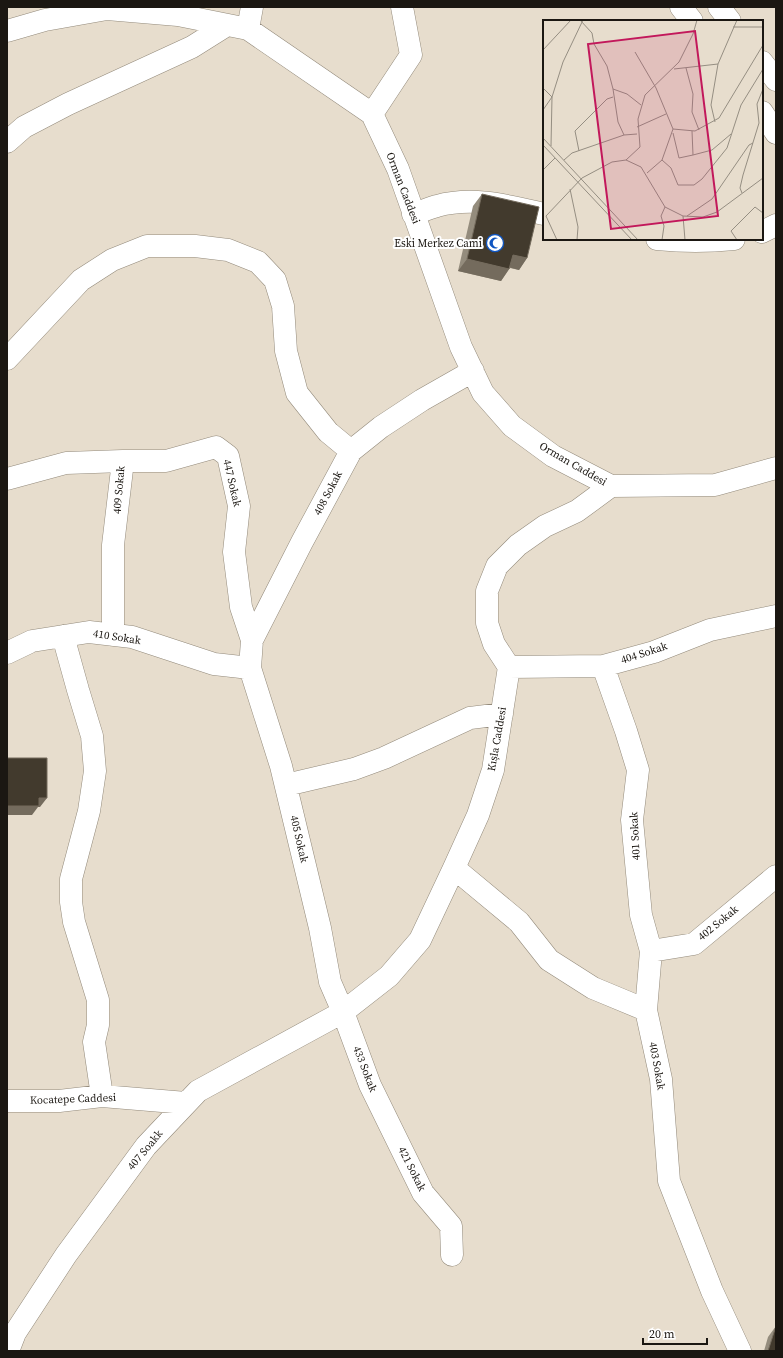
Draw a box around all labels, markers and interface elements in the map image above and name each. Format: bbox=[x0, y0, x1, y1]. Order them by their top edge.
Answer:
inset map bbox=[543, 20, 763, 240]
street label: Orman Caddesi bbox=[382, 150, 424, 226]
mosque icon: Eski Merkez Cami bbox=[485, 233, 505, 253]
place label: Eski Merkez Cami bbox=[394, 236, 482, 251]
street label: Orman Caddesi bbox=[536, 439, 610, 489]
street label: 447 Sokak bbox=[219, 458, 245, 509]
street label: 409 Sokak bbox=[109, 464, 129, 515]
street label: 408 Sokak bbox=[310, 467, 346, 518]
street label: 410 Sokak bbox=[92, 626, 143, 648]
street label: 404 Sokak bbox=[619, 638, 670, 668]
street label: Kışla Caddesi bbox=[484, 706, 510, 772]
street label: 401 Sokak bbox=[626, 811, 644, 860]
street label: 405 Sokak bbox=[286, 814, 312, 865]
street label: 402 Sokak bbox=[695, 901, 742, 944]
street label: 403 Sokak bbox=[645, 1041, 669, 1092]
street label: 433 Sokak bbox=[349, 1044, 381, 1095]
street label: Kocatepe Caddesi bbox=[30, 1090, 116, 1108]
street label: 407 Soakk bbox=[124, 1126, 167, 1173]
street label: 421 Sokak bbox=[394, 1144, 430, 1195]
scale bar bbox=[643, 1320, 707, 1346]
text: 20 m bbox=[649, 1326, 675, 1342]

